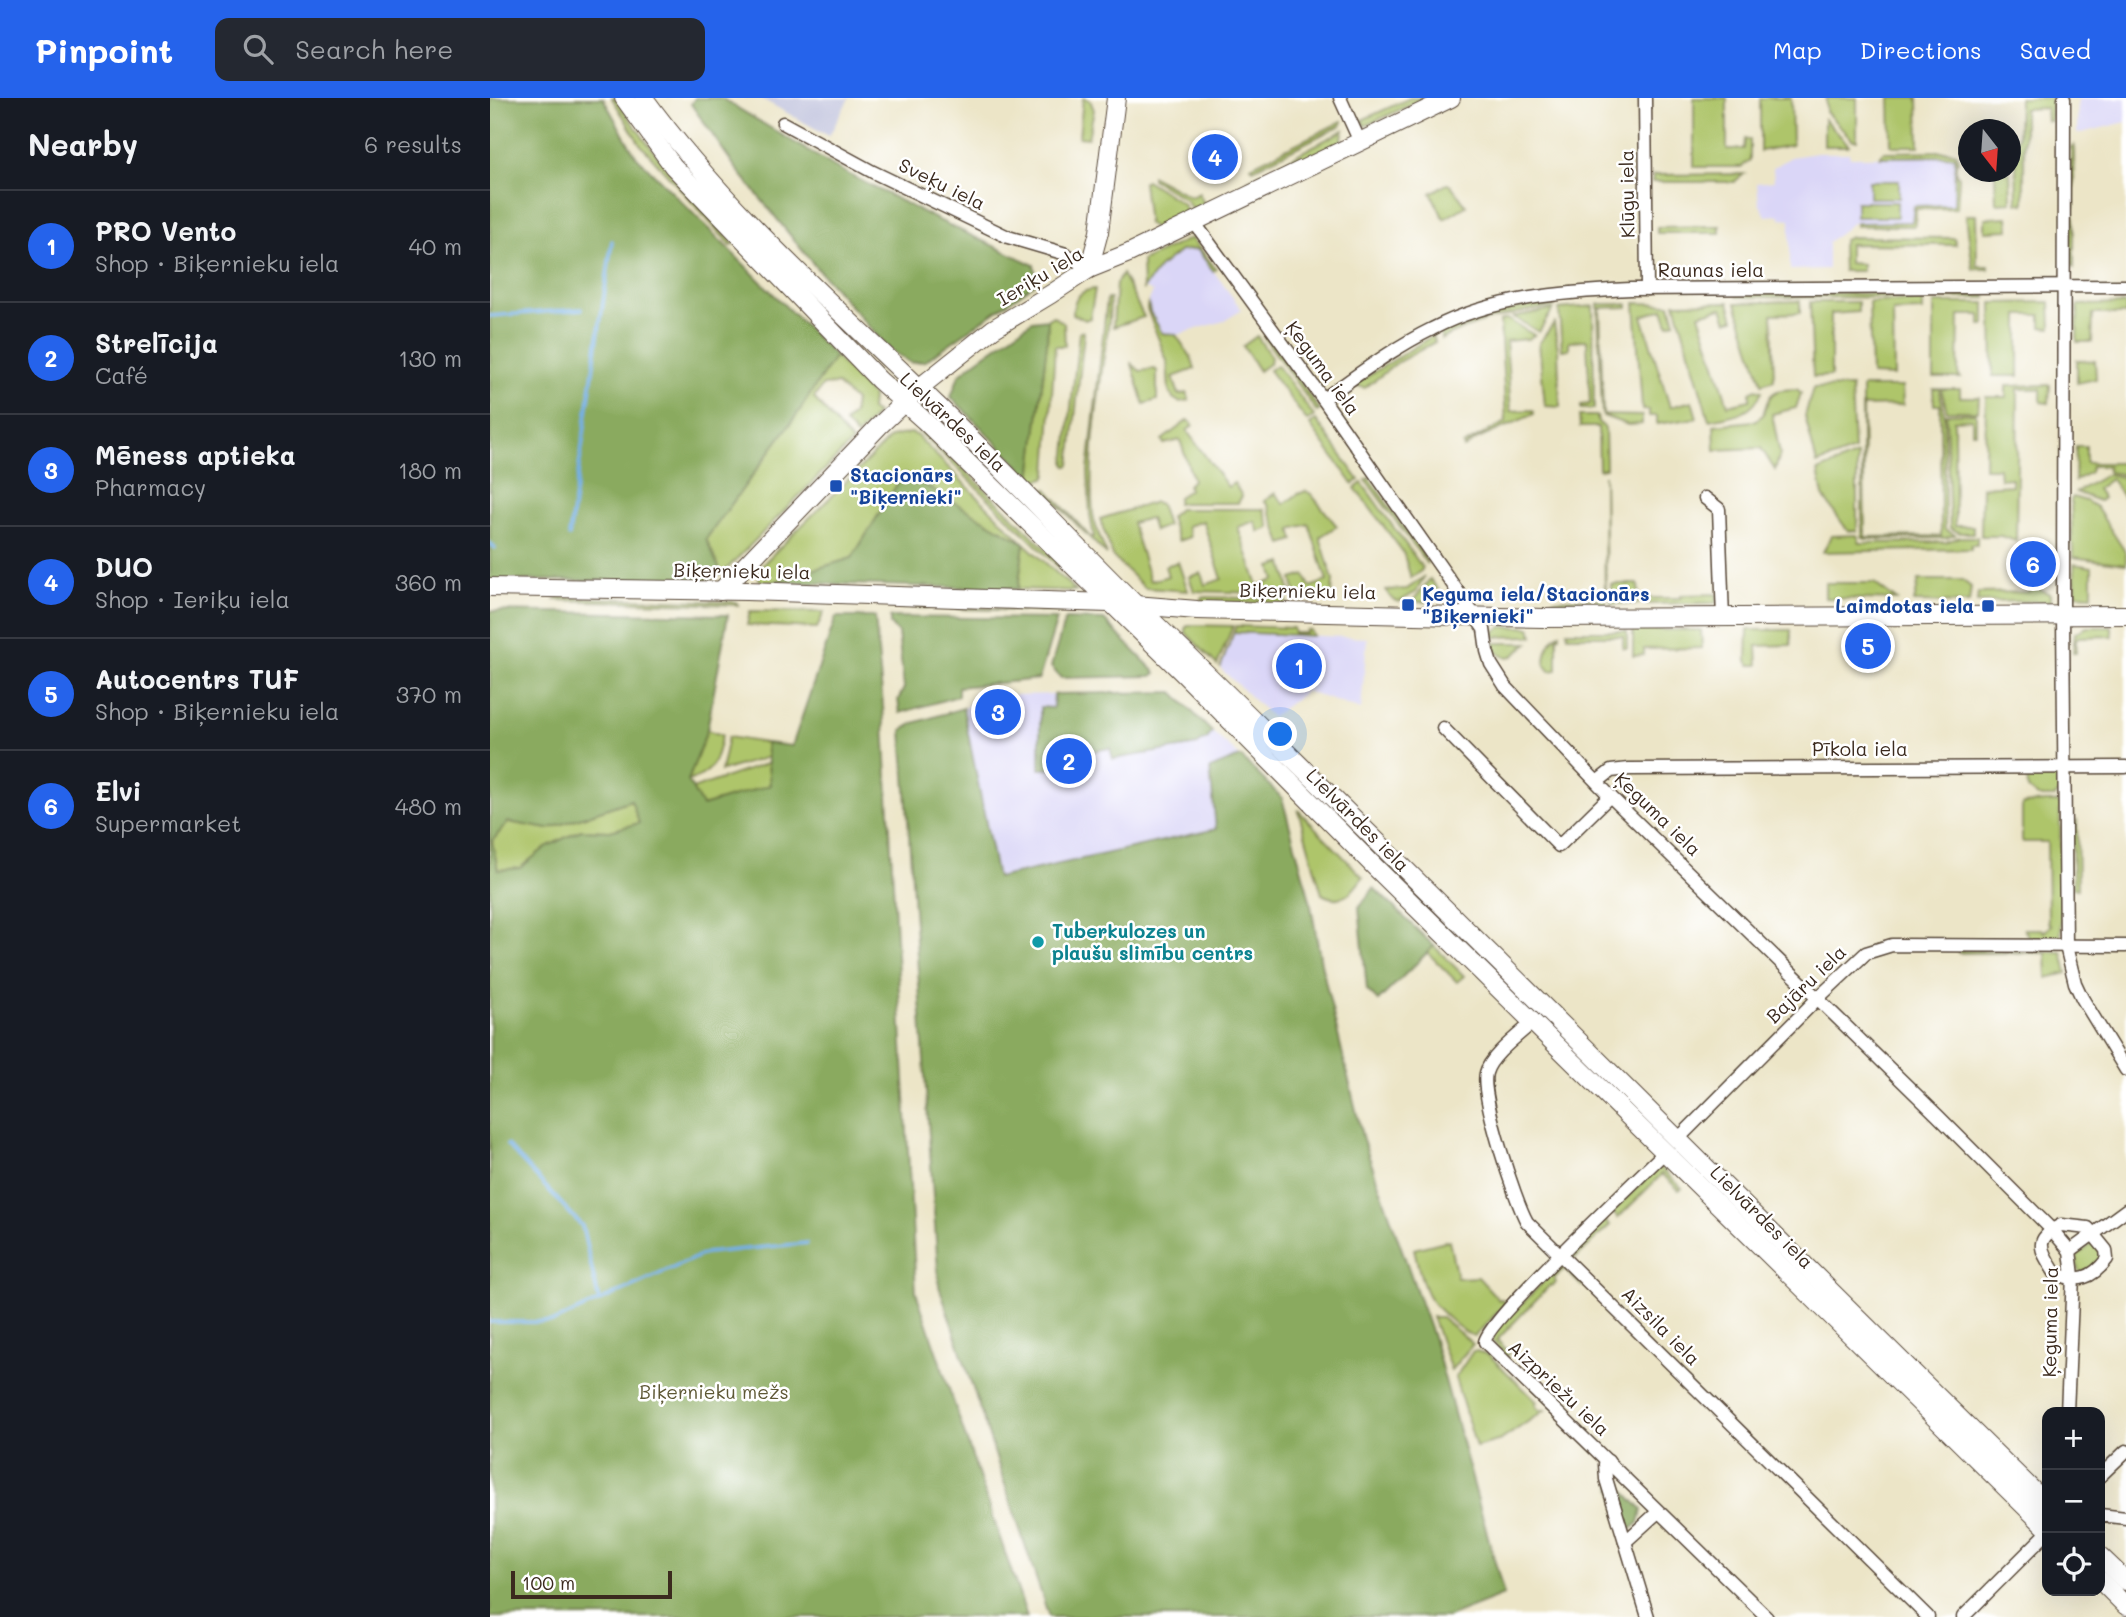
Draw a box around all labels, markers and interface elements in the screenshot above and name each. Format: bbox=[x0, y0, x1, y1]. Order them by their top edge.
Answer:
search box bbox=[215, 18, 705, 81]
text: Pinpoint bbox=[35, 28, 173, 71]
icon: search bbox=[239, 30, 277, 68]
text: Search here bbox=[295, 32, 453, 66]
text: Map bbox=[1773, 34, 1822, 65]
text: Directions bbox=[1860, 34, 1982, 65]
text: Saved bbox=[2020, 34, 2091, 65]
north arrow bbox=[1958, 119, 2021, 182]
text: Nearby bbox=[28, 124, 138, 164]
text: 6 results bbox=[364, 129, 462, 159]
pin: 4 bbox=[1192, 131, 1238, 183]
street label: Klūgu iela bbox=[1613, 150, 1640, 238]
street label: Sveķu iela bbox=[894, 152, 990, 216]
text: PRO Vento bbox=[95, 214, 236, 248]
text: 1 bbox=[46, 231, 56, 261]
text: 40 m bbox=[409, 231, 462, 261]
street label: Ieriķu iela bbox=[992, 240, 1088, 312]
text: Shop · Biķernieku iela bbox=[95, 248, 339, 278]
street label: Raunas iela bbox=[1658, 257, 1764, 282]
street label: Ķeguma iela bbox=[1280, 316, 1366, 420]
text: Strelīcija bbox=[95, 326, 218, 360]
text: 2 bbox=[45, 343, 57, 373]
text: 130 m bbox=[398, 343, 462, 373]
text: Café bbox=[95, 360, 148, 390]
street label: Lielvārdes iela bbox=[895, 366, 1012, 477]
text: Mēness aptieka bbox=[95, 438, 296, 472]
text: 3 bbox=[44, 455, 58, 485]
text: 180 m bbox=[398, 455, 462, 485]
place label: Stacionārs "Biķernieki" bbox=[850, 462, 962, 510]
text: Pharmacy bbox=[95, 472, 206, 502]
marker: Stacionārs "Biķernieki" bbox=[828, 478, 844, 494]
pin: 6 bbox=[2010, 538, 2056, 590]
text: DUO bbox=[95, 550, 153, 584]
street label: Biķernieku iela bbox=[673, 557, 811, 585]
text: 4 bbox=[44, 567, 58, 597]
text: 360 m bbox=[395, 567, 462, 597]
street label: Biķernieku iela bbox=[1239, 577, 1377, 605]
place label: Ķeguma iela/Stacionārs "Biķernieki" bbox=[1422, 581, 1650, 629]
text: Shop · Ieriķu iela bbox=[95, 584, 290, 614]
place label: Laimdotas iela bbox=[1835, 593, 1974, 618]
marker: Ķeguma iela/Stacionārs "Biķernieki" bbox=[1400, 597, 1416, 613]
marker: Laimdotas iela bbox=[1980, 598, 1996, 614]
pin: 5 bbox=[1845, 620, 1891, 672]
pin: 1 bbox=[1276, 640, 1322, 692]
text: Autocentrs TUF bbox=[95, 662, 299, 696]
text: 5 bbox=[44, 679, 58, 709]
text: 370 m bbox=[396, 679, 462, 709]
pin: 3 bbox=[975, 686, 1021, 738]
text: Shop · Biķernieku iela bbox=[95, 696, 339, 726]
your location bbox=[1263, 717, 1297, 751]
pin: 2 bbox=[1046, 735, 1092, 787]
street label: Pīkola iela bbox=[1812, 736, 1908, 761]
street label: Lielvārdes iela bbox=[1301, 763, 1415, 877]
street label: Ķeguma iela bbox=[1609, 766, 1707, 862]
text: Elvi bbox=[95, 774, 142, 808]
text: 6 bbox=[44, 791, 58, 821]
text: 480 m bbox=[395, 791, 462, 821]
text: Supermarket bbox=[95, 808, 241, 838]
place label: Tuberkulozes un plaušu slimību centrs bbox=[1052, 918, 1253, 965]
marker: Tuberkulozes un plaušu slimību centrs bbox=[1030, 934, 1046, 950]
street label: Bajāru iela bbox=[1760, 939, 1851, 1028]
street label: Lielvārdes iela bbox=[1705, 1160, 1819, 1274]
street label: Ķeguma iela bbox=[2036, 1266, 2064, 1378]
street label: Aizsila iela bbox=[1617, 1281, 1706, 1370]
street label: Aizpriežu iela bbox=[1503, 1334, 1615, 1441]
park label: Biķernieku mežs bbox=[639, 1379, 789, 1405]
map controls bbox=[2042, 1407, 2105, 1596]
button: + bbox=[2042, 1407, 2105, 1470]
button: − bbox=[2042, 1470, 2105, 1533]
button: locate bbox=[2042, 1533, 2105, 1596]
scale bar bbox=[511, 1568, 672, 1600]
text: 100 m bbox=[522, 1570, 575, 1595]

